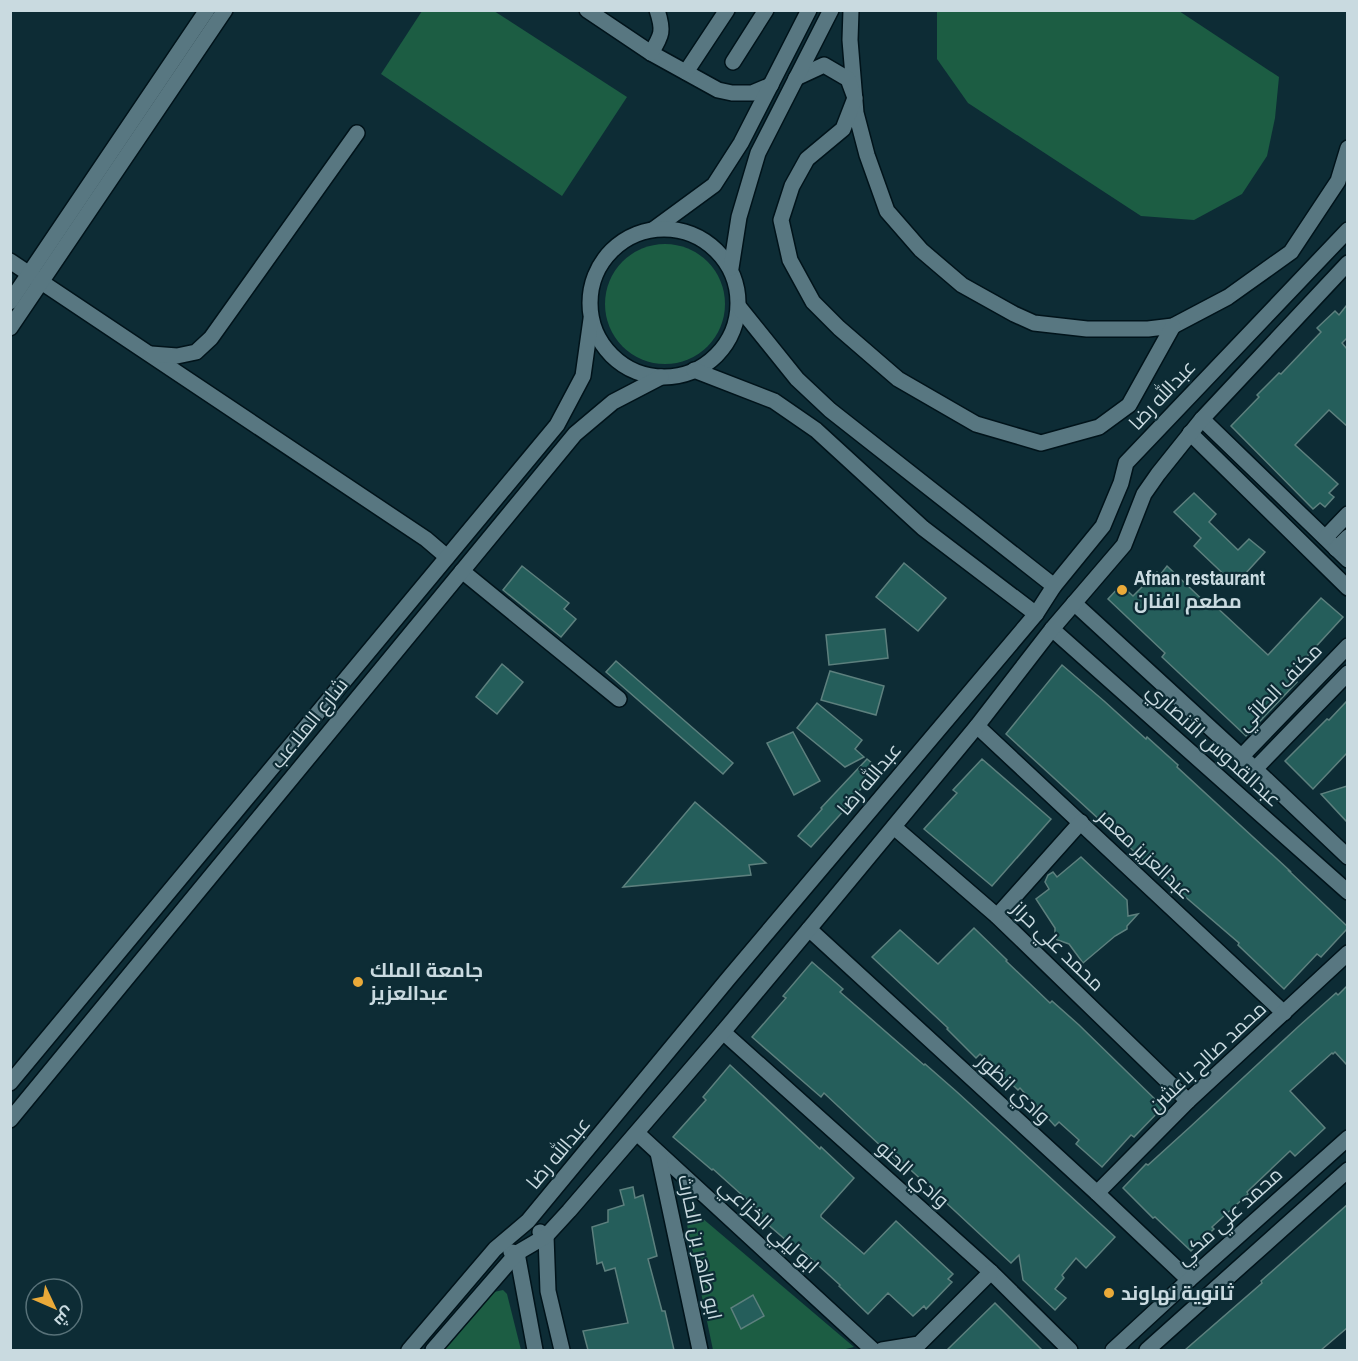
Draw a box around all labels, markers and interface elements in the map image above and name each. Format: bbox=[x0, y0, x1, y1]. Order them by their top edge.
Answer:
street label: عبدالله رضا bbox=[1122, 354, 1201, 436]
place label: Afnan restaurant مطعم افنان bbox=[1134, 564, 1266, 615]
marker: Afnan restaurant مطعم افنان bbox=[1115, 583, 1129, 597]
street label: مكنف الطائي bbox=[1230, 637, 1330, 739]
street label: شارع الملاعب bbox=[264, 672, 354, 774]
street label: عبدالقدوس الأنصاري bbox=[1139, 677, 1287, 815]
street label: عبدالله رضا bbox=[830, 737, 907, 821]
street label: عبدالعزيز معمر bbox=[1091, 802, 1199, 905]
street label: محمد علي حراز bbox=[1003, 894, 1110, 999]
place label: جامعة الملك عبدالعزيز bbox=[369, 956, 483, 1006]
marker: جامعة الملك عبدالعزيز bbox=[351, 975, 365, 989]
street label: محمد صالح باعشن bbox=[1142, 995, 1272, 1119]
street label: وادي انظور bbox=[969, 1047, 1057, 1132]
street label: عبدالله رضا bbox=[519, 1111, 596, 1195]
street label: وادي الحنو bbox=[869, 1134, 955, 1216]
street label: محمد علي مكي bbox=[1170, 1161, 1290, 1273]
street label: ابو طاهر بن الحارث bbox=[672, 1172, 729, 1322]
street label: ابو ليلي الخزاعي bbox=[711, 1172, 825, 1281]
north arrow bbox=[24, 1277, 84, 1337]
place label: ثانوية نهاوند bbox=[1121, 1279, 1234, 1306]
marker: ثانوية نهاوند bbox=[1102, 1286, 1116, 1300]
text: ش bbox=[50, 1302, 80, 1332]

